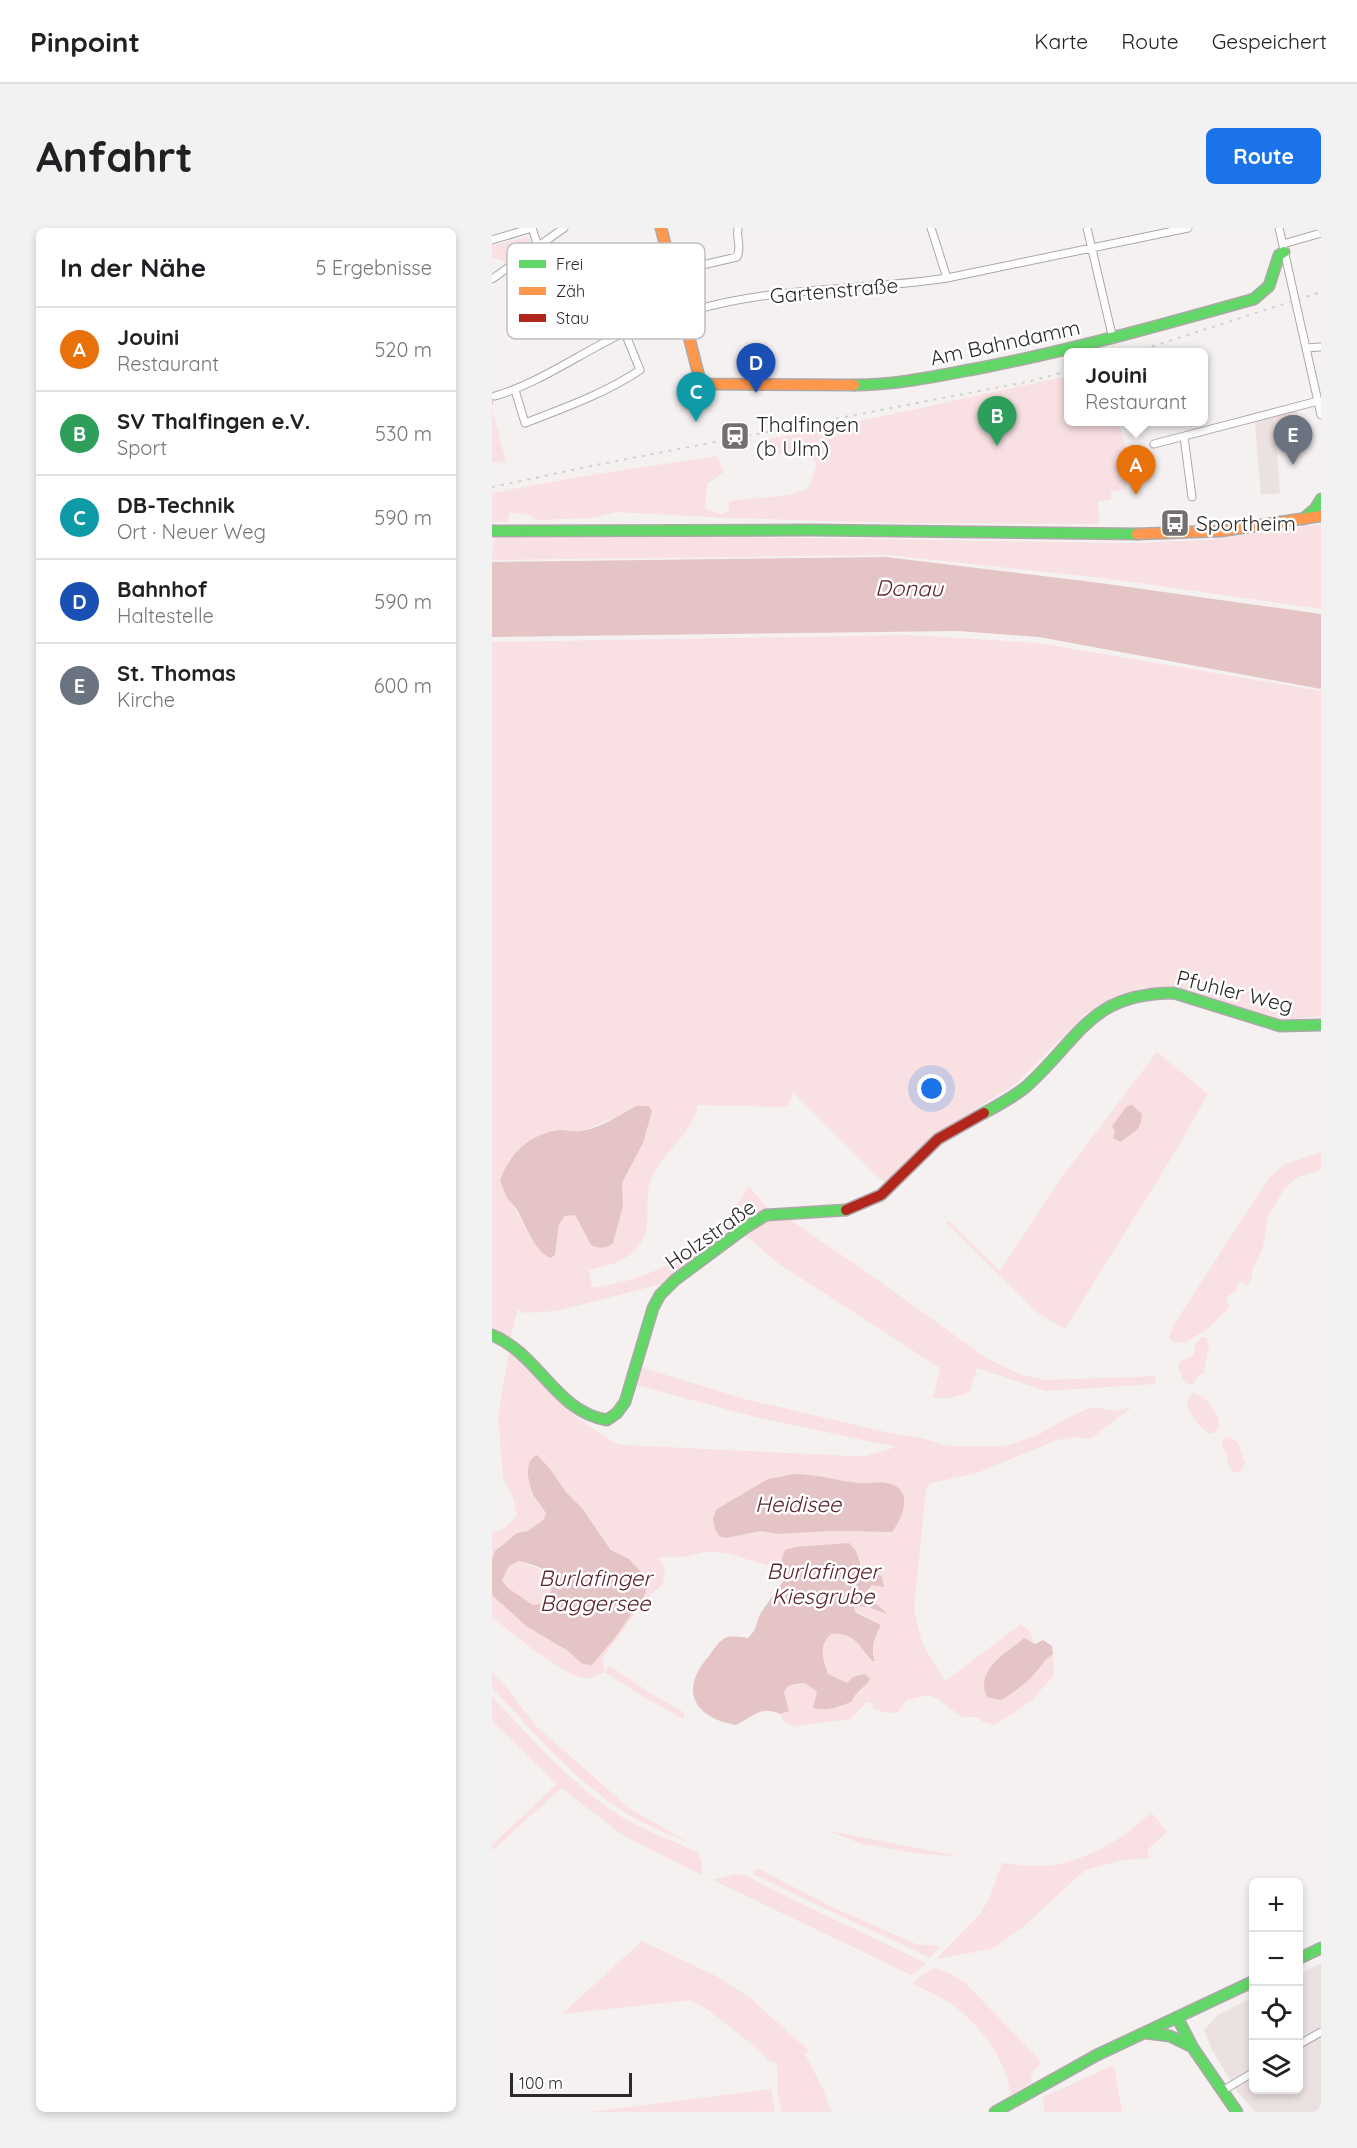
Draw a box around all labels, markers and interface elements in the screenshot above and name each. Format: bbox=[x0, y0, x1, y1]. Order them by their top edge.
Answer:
text: Pinpoint bbox=[30, 24, 140, 59]
text: Karte bbox=[1034, 28, 1088, 54]
text: Route bbox=[1121, 28, 1179, 54]
text: Gespeichert bbox=[1212, 28, 1327, 54]
button: Route bbox=[1206, 128, 1321, 184]
text: Anfahrt bbox=[36, 130, 193, 183]
legend bbox=[507, 243, 705, 339]
text: In der Nähe bbox=[60, 251, 206, 284]
text: Frei bbox=[556, 254, 583, 274]
text: 5 Ergebnisse bbox=[315, 255, 432, 280]
street label: Gartenstraße bbox=[769, 271, 899, 309]
text: Zäh bbox=[556, 281, 585, 301]
text: Stau bbox=[556, 308, 589, 328]
street label: Am Bahndamm bbox=[928, 313, 1082, 371]
text: Jouini bbox=[117, 323, 179, 351]
text: A bbox=[73, 337, 86, 362]
text: 520 m bbox=[374, 337, 432, 362]
pin: D bbox=[736, 344, 776, 393]
popup bbox=[1064, 348, 1208, 426]
text: Restaurant bbox=[117, 351, 219, 376]
text: Jouini bbox=[1085, 361, 1147, 389]
pin: C bbox=[676, 372, 716, 422]
text: Restaurant bbox=[1085, 389, 1187, 414]
pin: B bbox=[978, 396, 1016, 446]
text: SV Thalfingen e.V. bbox=[117, 407, 310, 435]
place label: Thalfingen (b Ulm) bbox=[756, 411, 859, 461]
pin: E bbox=[1274, 416, 1312, 465]
station icon: Thalfingen (b Ulm) bbox=[719, 420, 751, 452]
text: B bbox=[73, 421, 86, 446]
text: 530 m bbox=[375, 421, 432, 446]
text: Sport bbox=[117, 435, 167, 460]
pin: A bbox=[1116, 446, 1156, 495]
text: DB-Technik bbox=[117, 491, 235, 519]
text: C bbox=[73, 505, 86, 530]
text: 590 m bbox=[374, 505, 432, 530]
bus stop icon: Sportheim bbox=[1159, 507, 1191, 539]
place label: Sportheim bbox=[1196, 510, 1296, 536]
text: Ort · Neuer Weg bbox=[117, 519, 266, 544]
water label: Donau bbox=[875, 573, 945, 603]
text: Bahnhof bbox=[117, 575, 207, 603]
text: D bbox=[72, 589, 87, 614]
text: 590 m bbox=[374, 589, 432, 614]
text: Haltestelle bbox=[117, 603, 214, 628]
text: St. Thomas bbox=[117, 659, 236, 687]
text: E bbox=[74, 673, 85, 698]
text: 600 m bbox=[374, 673, 432, 698]
text: Kirche bbox=[117, 687, 175, 712]
street label: Pfuhler Weg bbox=[1174, 964, 1296, 1018]
your location bbox=[917, 1074, 946, 1103]
street label: Holzstraße bbox=[660, 1193, 760, 1275]
water label: Heidisee bbox=[755, 1490, 843, 1518]
water label: Burlafinger Kiesgrube bbox=[766, 1557, 882, 1610]
water label: Burlafinger Baggersee bbox=[538, 1564, 654, 1617]
map controls bbox=[1249, 1878, 1303, 2094]
button: + bbox=[1249, 1878, 1303, 1932]
button: − bbox=[1249, 1932, 1303, 1986]
button: locate bbox=[1249, 1986, 1303, 2040]
button: layers bbox=[1249, 2040, 1303, 2094]
scale bar bbox=[510, 2070, 632, 2098]
text: 100 m bbox=[519, 2073, 563, 2093]

